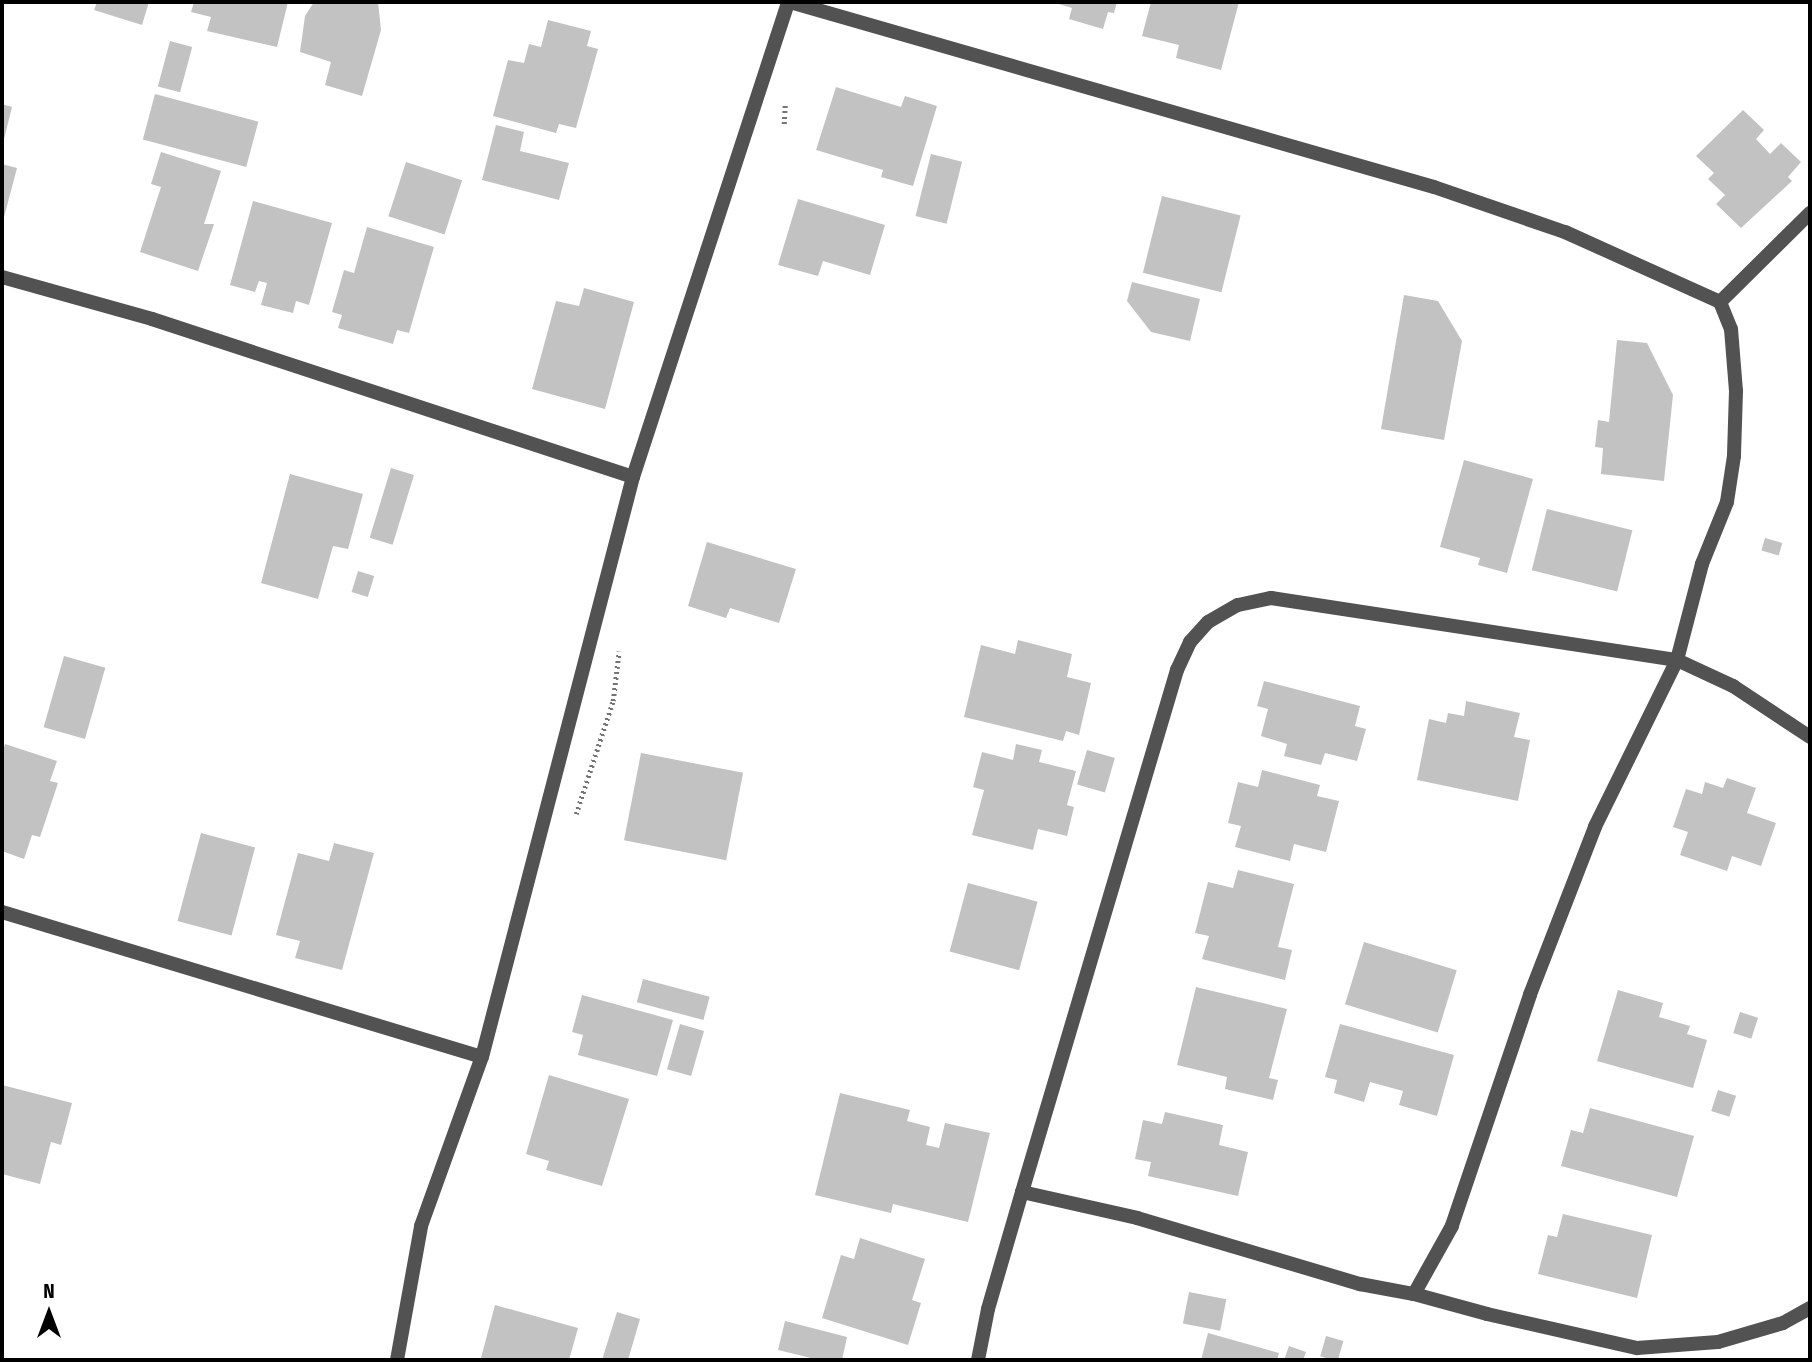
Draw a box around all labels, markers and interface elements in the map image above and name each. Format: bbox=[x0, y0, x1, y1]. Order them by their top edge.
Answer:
north arrow bbox=[14, 1278, 84, 1348]
text: N bbox=[43, 1280, 55, 1303]

